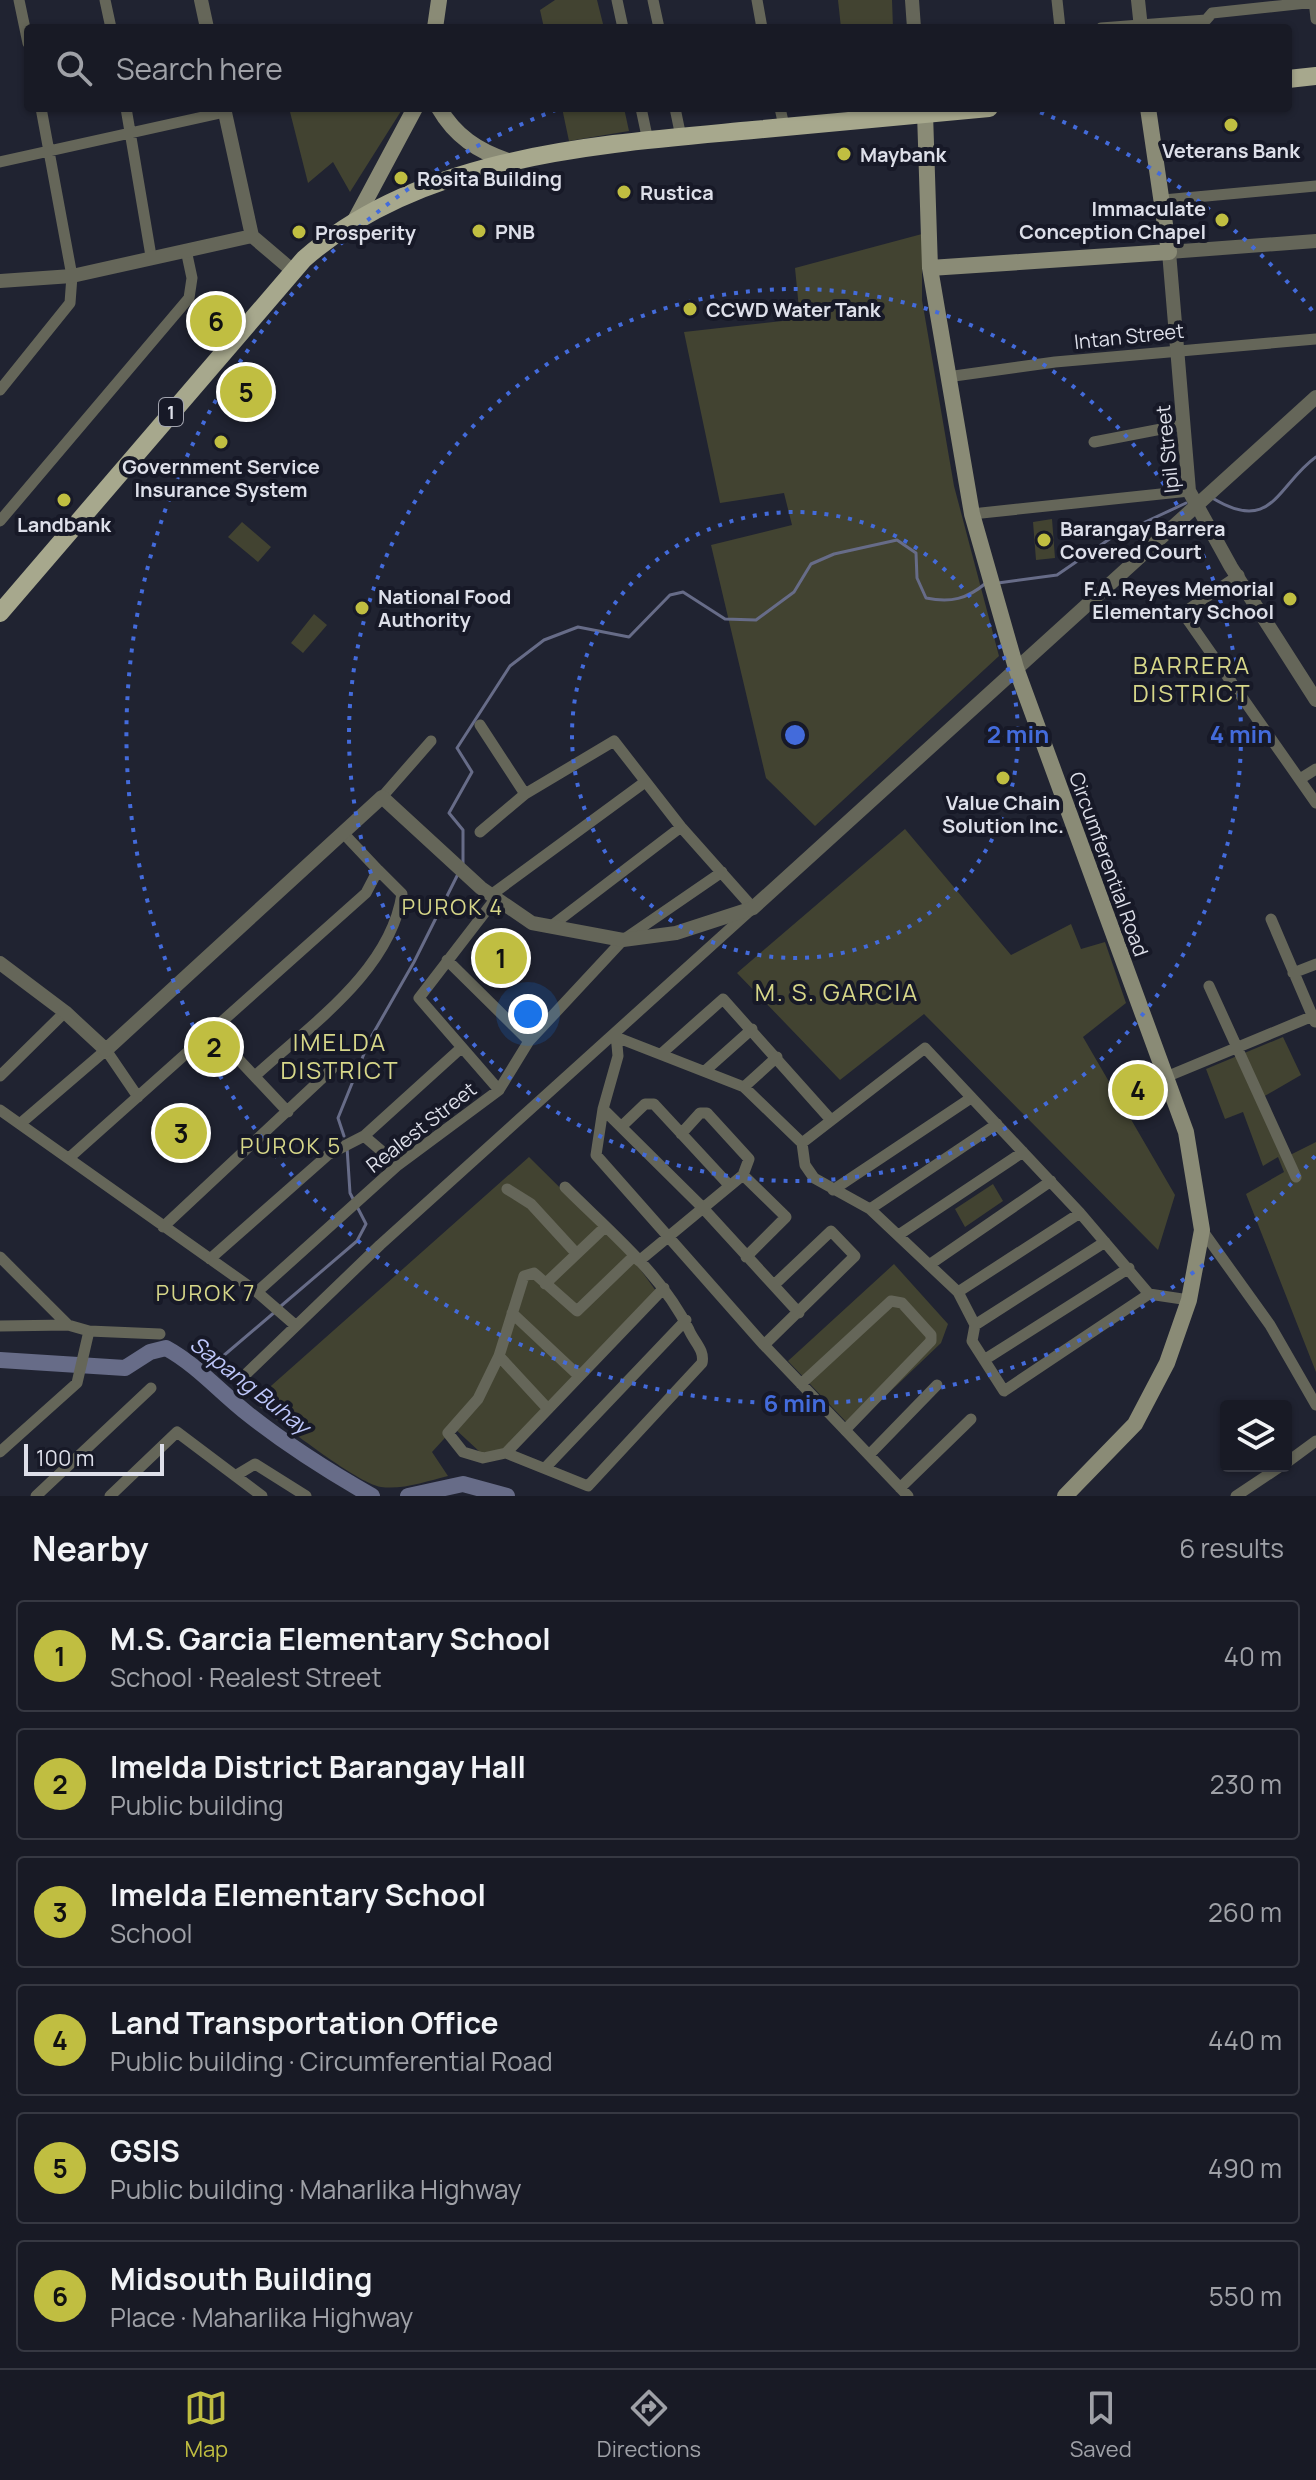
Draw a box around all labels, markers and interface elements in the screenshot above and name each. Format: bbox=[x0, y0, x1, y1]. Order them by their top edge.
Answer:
search box bbox=[24, 24, 1292, 112]
icon: search bbox=[52, 46, 96, 90]
text: Search here bbox=[116, 48, 283, 89]
marker: Veterans Bank bbox=[1222, 116, 1240, 134]
place label: Veterans Bank bbox=[1162, 137, 1301, 164]
place label: Maybank bbox=[860, 141, 948, 168]
marker: Maybank bbox=[835, 145, 853, 163]
place label: Rosita Building bbox=[417, 165, 562, 192]
marker: Rosita Building bbox=[392, 169, 410, 187]
place label: Rustica bbox=[640, 179, 714, 206]
marker: Rustica bbox=[615, 183, 633, 201]
place label: Immaculate Conception Chapel bbox=[1019, 195, 1206, 245]
marker: Immaculate Conception Chapel bbox=[1213, 211, 1231, 229]
place label: PNB bbox=[495, 218, 535, 245]
place label: Prosperity bbox=[315, 219, 417, 246]
marker: PNB bbox=[470, 222, 488, 240]
marker: Prosperity bbox=[290, 223, 308, 241]
pin: 6 bbox=[190, 291, 242, 351]
place label: CCWD Water Tank bbox=[706, 296, 882, 323]
marker: CCWD Water Tank bbox=[681, 300, 699, 318]
street label: Intan Street bbox=[1073, 317, 1185, 355]
pin: 5 bbox=[220, 362, 272, 422]
road number: 1 bbox=[159, 398, 183, 426]
street label: Ipil Street bbox=[1149, 404, 1185, 494]
marker: Government Service Insurance System bbox=[212, 433, 230, 451]
place label: Government Service Insurance System bbox=[122, 453, 320, 503]
marker: Landbank bbox=[55, 491, 73, 509]
place label: Landbank bbox=[17, 511, 112, 538]
place label: Barangay Barrera Covered Court bbox=[1060, 515, 1226, 565]
marker: Barangay Barrera Covered Court bbox=[1035, 531, 1053, 549]
place label: F.A. Reyes Memorial Elementary School bbox=[1084, 575, 1274, 625]
place label: National Food Authority bbox=[378, 583, 511, 633]
marker: F.A. Reyes Memorial Elementary School bbox=[1281, 590, 1299, 608]
marker: National Food Authority bbox=[353, 599, 371, 617]
district label: BARRERA DISTRICT bbox=[1132, 648, 1252, 709]
text: 2 min bbox=[987, 717, 1049, 750]
text: 4 min bbox=[1210, 717, 1272, 750]
centre of rings bbox=[781, 721, 809, 749]
street label: Circumferential Road bbox=[1063, 768, 1155, 960]
marker: Value Chain Solution Inc. bbox=[994, 769, 1012, 787]
place label: Value Chain Solution Inc. bbox=[942, 789, 1064, 839]
district label: PUROK 4 bbox=[402, 892, 504, 922]
pin: 1 bbox=[475, 928, 527, 988]
district label: M. S. GARCIA bbox=[755, 975, 919, 1008]
your location bbox=[508, 994, 548, 1034]
pin: 2 bbox=[188, 1017, 240, 1077]
district label: IMELDA DISTRICT bbox=[280, 1025, 400, 1086]
pin: 4 bbox=[1112, 1060, 1164, 1120]
street label: Realest Street bbox=[360, 1075, 482, 1179]
pin: 3 bbox=[155, 1103, 207, 1163]
district label: PUROK 5 bbox=[240, 1131, 342, 1161]
district label: PUROK 7 bbox=[156, 1278, 256, 1308]
water label: Sapang Buhay bbox=[184, 1329, 319, 1443]
text: 6 min bbox=[763, 1386, 827, 1419]
map controls bbox=[1220, 1400, 1292, 1472]
button: layers bbox=[1220, 1400, 1292, 1472]
scale bar bbox=[24, 1440, 164, 1476]
text: 100 m bbox=[36, 1443, 94, 1473]
text: Nearby bbox=[32, 1525, 148, 1571]
text: 6 results bbox=[1179, 1530, 1284, 1566]
text: M.S. Garcia Elementary School bbox=[110, 1618, 551, 1659]
text: 1 bbox=[54, 1638, 66, 1674]
text: 40 m bbox=[1224, 1638, 1282, 1674]
text: School · Realest Street bbox=[110, 1659, 382, 1695]
text: Imelda District Barangay Hall bbox=[110, 1746, 526, 1787]
text: 2 bbox=[52, 1766, 68, 1802]
text: 230 m bbox=[1210, 1766, 1282, 1802]
text: Public building bbox=[110, 1787, 284, 1823]
text: Imelda Elementary School bbox=[110, 1874, 486, 1915]
text: 3 bbox=[52, 1894, 68, 1930]
text: 260 m bbox=[1208, 1894, 1282, 1930]
text: School bbox=[110, 1915, 193, 1951]
text: Land Transportation Office bbox=[110, 2002, 499, 2043]
text: 4 bbox=[52, 2022, 68, 2058]
text: 440 m bbox=[1208, 2022, 1282, 2058]
text: Public building · Circumferential Road bbox=[110, 2043, 553, 2079]
text: GSIS bbox=[110, 2130, 180, 2171]
text: 5 bbox=[52, 2150, 68, 2186]
text: 490 m bbox=[1208, 2150, 1282, 2186]
text: Public building · Maharlika Highway bbox=[110, 2171, 521, 2207]
text: Midsouth Building bbox=[110, 2258, 373, 2299]
text: 6 bbox=[52, 2278, 68, 2314]
text: 550 m bbox=[1209, 2278, 1282, 2314]
text: Place · Maharlika Highway bbox=[110, 2299, 413, 2335]
tab: Map bbox=[184, 2386, 228, 2464]
tab: Directions bbox=[597, 2386, 701, 2464]
tab: Saved bbox=[1070, 2386, 1132, 2464]

